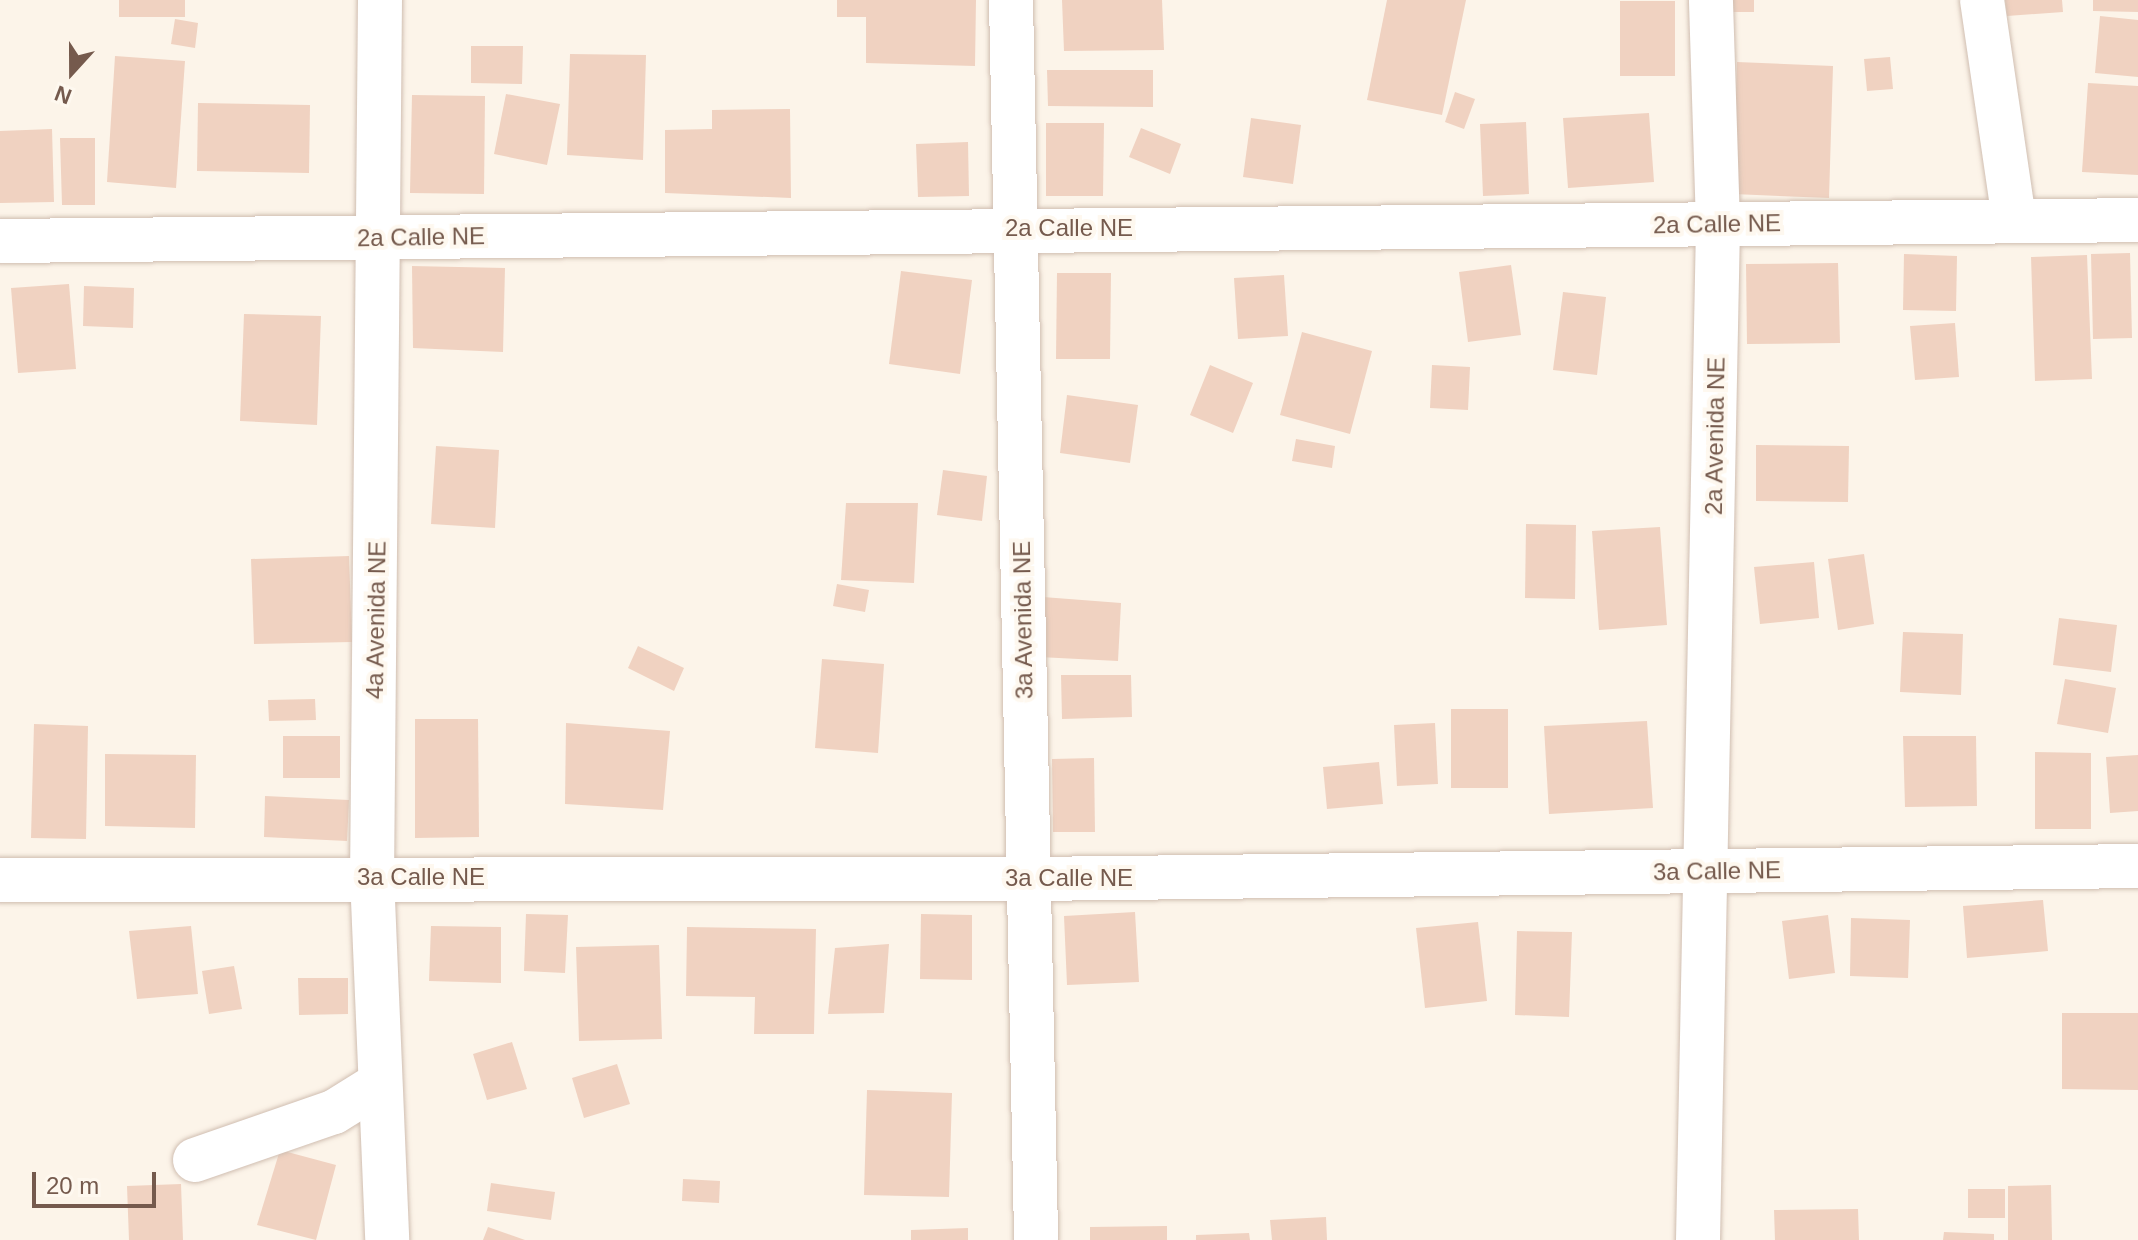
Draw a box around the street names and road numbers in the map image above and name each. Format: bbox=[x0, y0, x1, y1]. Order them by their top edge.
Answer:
street label: 2a Calle NE bbox=[1653, 208, 1781, 240]
street label: 2a Calle NE bbox=[1005, 214, 1133, 242]
street label: 2a Calle NE bbox=[357, 221, 485, 253]
street label: 2a Avenida NE bbox=[1699, 356, 1731, 516]
street label: 4a Avenida NE bbox=[360, 540, 392, 700]
street label: 3a Avenida NE bbox=[1007, 540, 1039, 700]
street label: 3a Calle NE bbox=[1653, 855, 1781, 887]
street label: 3a Calle NE bbox=[357, 863, 485, 891]
street label: 3a Calle NE bbox=[1005, 864, 1133, 892]

